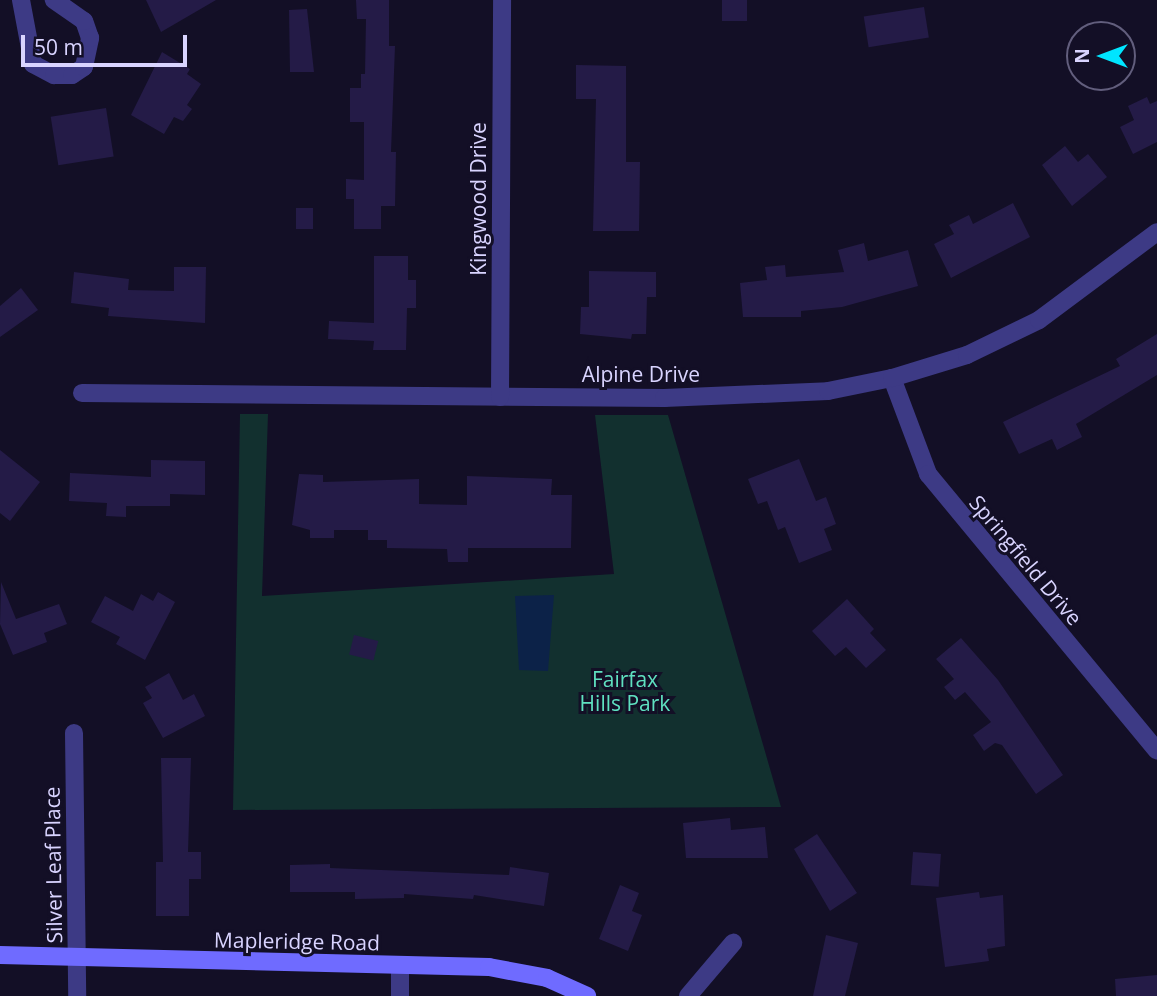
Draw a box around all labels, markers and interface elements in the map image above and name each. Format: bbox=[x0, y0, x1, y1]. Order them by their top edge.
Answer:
scale bar bbox=[24, 21, 191, 65]
north arrow bbox=[1066, 21, 1136, 91]
text: 50 m bbox=[34, 33, 83, 61]
text: N bbox=[1069, 48, 1095, 64]
street label: Kingwood Drive bbox=[465, 122, 491, 276]
street label: Alpine Drive bbox=[582, 361, 700, 387]
street label: Springfield Drive bbox=[964, 490, 1088, 630]
park label: Fairfax Hills Park bbox=[580, 666, 670, 716]
street label: Silver Leaf Place bbox=[39, 786, 67, 944]
street label: Mapleridge Road bbox=[214, 927, 380, 955]

